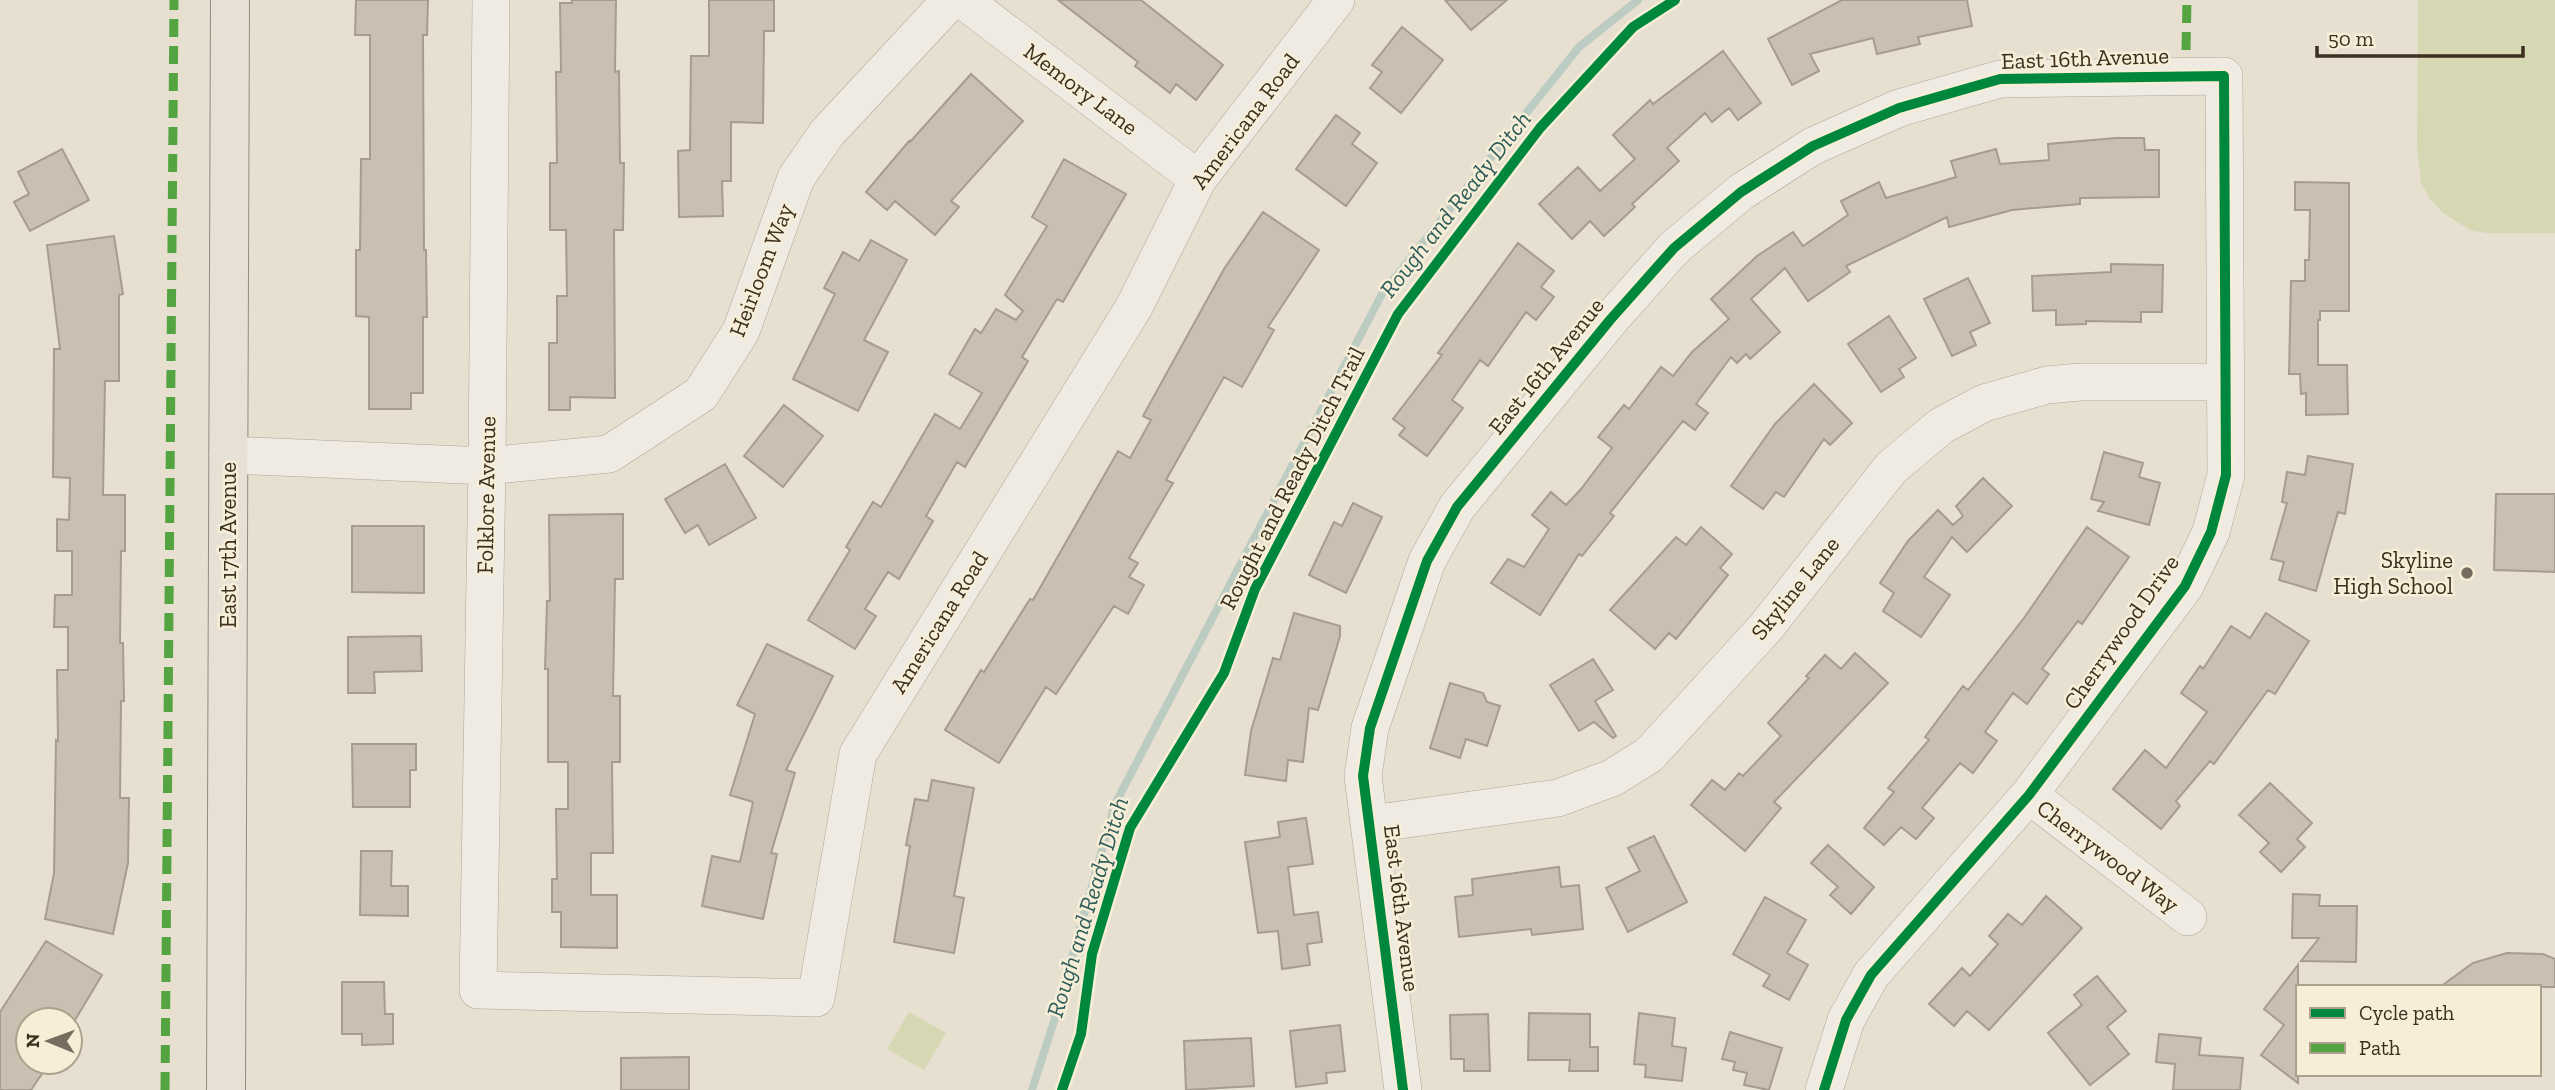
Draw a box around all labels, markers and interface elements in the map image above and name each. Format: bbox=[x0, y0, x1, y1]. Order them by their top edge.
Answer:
scale bar bbox=[2317, 14, 2524, 58]
text: 50 m bbox=[2328, 26, 2374, 51]
street label: Memory Lane bbox=[1018, 37, 1144, 141]
street label: East 16th Avenue bbox=[2001, 41, 2169, 75]
street label: Americana Road bbox=[1185, 47, 1305, 194]
water label: Rough and Ready Ditch bbox=[1373, 105, 1537, 303]
street label: Heirloom Way bbox=[723, 199, 799, 341]
street label: East 16th Avenue bbox=[1482, 292, 1610, 440]
street label: Rought and Ready Ditch Trail bbox=[1213, 342, 1371, 614]
street label: Folklore Avenue bbox=[471, 416, 501, 574]
street label: East 17th Avenue bbox=[214, 462, 242, 628]
street label: Skyline Lane bbox=[1745, 531, 1845, 645]
street label: Americana Road bbox=[884, 545, 994, 698]
place label: Skyline High School bbox=[2333, 546, 2453, 600]
street label: Cherrywood Drive bbox=[2057, 549, 2185, 715]
marker: Skyline High School bbox=[2459, 565, 2475, 581]
water label: Rough and Ready Ditch bbox=[1040, 793, 1134, 1021]
street label: Cherrywood Way bbox=[2031, 794, 2185, 919]
street label: East 16th Avenue bbox=[1378, 823, 1426, 993]
legend bbox=[2296, 985, 2541, 1076]
text: Cycle path bbox=[2359, 1000, 2454, 1025]
north arrow bbox=[14, 1006, 84, 1076]
text: N bbox=[21, 1033, 44, 1048]
text: Path bbox=[2359, 1035, 2401, 1060]

